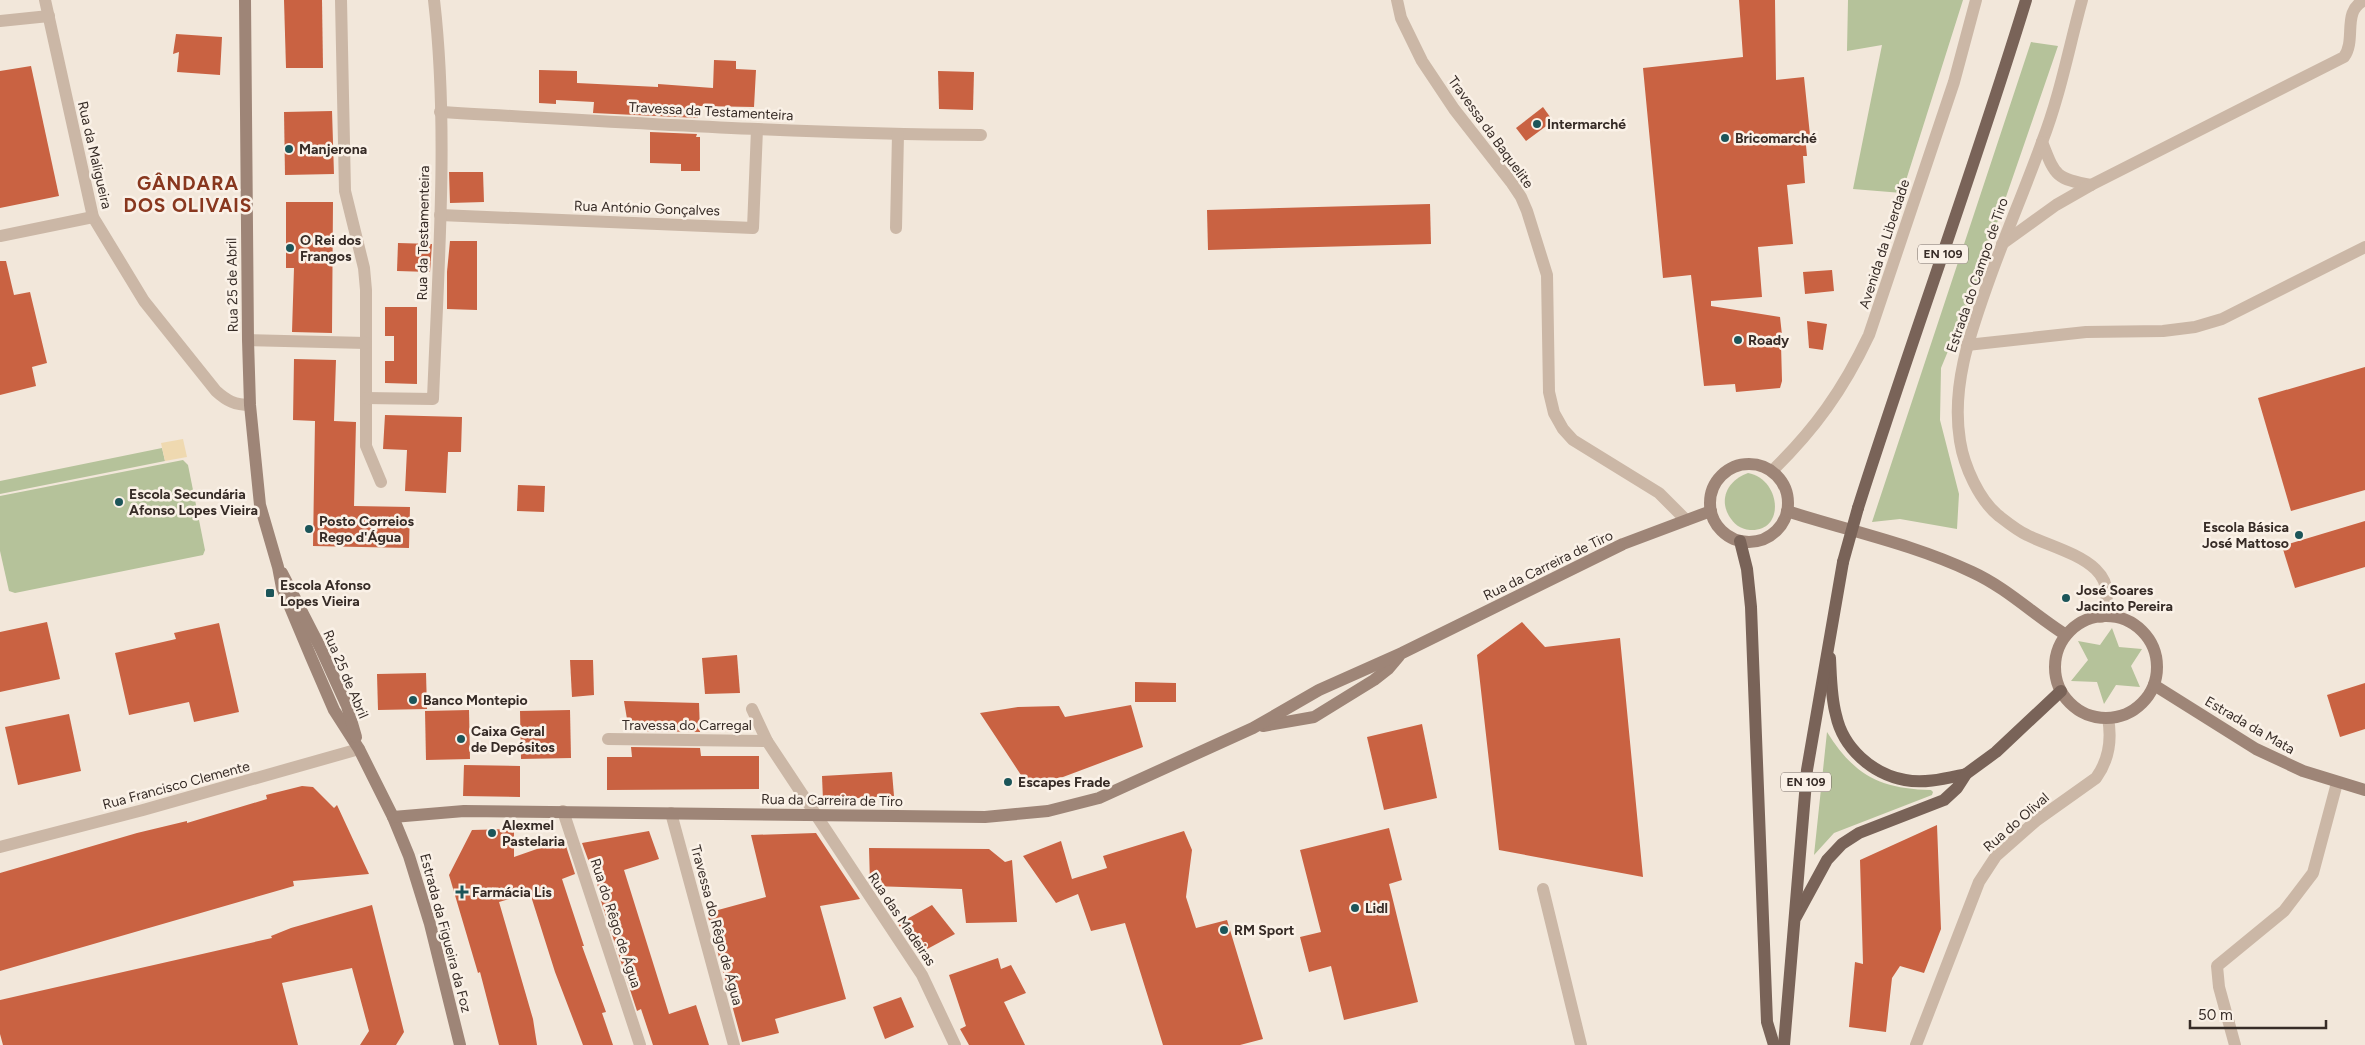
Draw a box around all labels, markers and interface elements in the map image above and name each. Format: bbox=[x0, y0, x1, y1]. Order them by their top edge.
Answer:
street label: Travessa da Baquelite bbox=[1444, 73, 1537, 192]
street label: Travessa da Testamenteira bbox=[628, 99, 794, 124]
street label: Rua da Maligueira bbox=[74, 100, 115, 211]
place label: Intermarché bbox=[1547, 116, 1626, 133]
marker: Intermarché bbox=[1531, 118, 1543, 130]
place label: Bricomarché bbox=[1735, 130, 1817, 147]
marker: Bricomarché bbox=[1719, 132, 1731, 144]
place label: Manjerona bbox=[299, 141, 367, 158]
marker: Manjerona bbox=[283, 143, 295, 155]
street label: Rua da Testamenteira bbox=[414, 165, 433, 301]
district label: GÂNDARA DOS OLIVAIS bbox=[124, 172, 252, 217]
street label: Avenida da Liberdade bbox=[1856, 177, 1914, 311]
street label: Estrada do Campo de Tiro bbox=[1943, 195, 2012, 355]
street label: Rua António Gonçalves bbox=[574, 197, 720, 220]
place label: O Rei dos Frangos bbox=[300, 232, 362, 265]
street label: Rua 25 de Abril bbox=[223, 238, 242, 332]
marker: O Rei dos Frangos bbox=[284, 242, 296, 254]
road number: EN 109 bbox=[1918, 244, 1968, 264]
place label: Roady bbox=[1748, 332, 1790, 349]
marker: Roady bbox=[1732, 334, 1744, 346]
place label: Escola Secundária Afonso Lopes Vieira bbox=[129, 486, 258, 519]
marker: Escola Secundária Afonso Lopes Vieira bbox=[113, 496, 125, 508]
place label: Posto Correios Rego d'Água bbox=[319, 513, 414, 546]
place label: Escola Básica José Mattoso bbox=[2202, 519, 2289, 552]
marker: Posto Correios Rego d'Água bbox=[303, 523, 315, 535]
street label: Rua da Carreira de Tiro bbox=[1481, 527, 1616, 604]
marker: Escola Básica José Mattoso bbox=[2293, 529, 2305, 541]
place label: Escola Afonso Lopes Vieira bbox=[280, 577, 371, 610]
place label: José Soares Jacinto Pereira bbox=[2076, 582, 2173, 615]
marker: Escola Afonso Lopes Vieira bbox=[264, 587, 276, 599]
marker: José Soares Jacinto Pereira bbox=[2060, 592, 2072, 604]
street label: Rua 25 de Abril bbox=[319, 627, 372, 721]
place label: Banco Montepio bbox=[423, 692, 528, 709]
street label: Estrada da Mata bbox=[2202, 693, 2298, 758]
marker: Banco Montepio bbox=[407, 694, 419, 706]
street label: Travessa do Carregal bbox=[622, 717, 752, 734]
place label: Caixa Geral de Depósitos bbox=[471, 723, 555, 756]
marker: Caixa Geral de Depósitos bbox=[455, 733, 467, 745]
street label: Rua Francisco Clemente bbox=[101, 758, 252, 813]
road number: EN 109 bbox=[1781, 772, 1831, 792]
place label: Escapes Frade bbox=[1018, 774, 1111, 791]
marker: Escapes Frade bbox=[1002, 776, 1014, 788]
street label: Rua do Olival bbox=[1980, 789, 2053, 856]
street label: Rua da Carreira de Tiro bbox=[761, 791, 903, 810]
place label: Alexmel Pastelaria bbox=[502, 817, 565, 850]
marker: Alexmel Pastelaria bbox=[486, 827, 498, 839]
street label: Travessa do Rêgo de Água bbox=[687, 843, 746, 1007]
street label: Estrada da Figueira da Foz bbox=[416, 852, 475, 1015]
street label: Rua do Rêgo de Água bbox=[587, 856, 644, 990]
street label: Rua das Madeiras bbox=[864, 869, 939, 969]
place label: Farmácia Lis bbox=[472, 884, 552, 901]
marker: Farmácia Lis bbox=[456, 886, 468, 898]
place label: Lidl bbox=[1365, 900, 1388, 917]
marker: Lidl bbox=[1349, 902, 1361, 914]
place label: RM Sport bbox=[1234, 922, 1295, 939]
marker: RM Sport bbox=[1218, 924, 1230, 936]
scale bar bbox=[2190, 998, 2326, 1030]
text: 50 m bbox=[2198, 1006, 2233, 1024]

